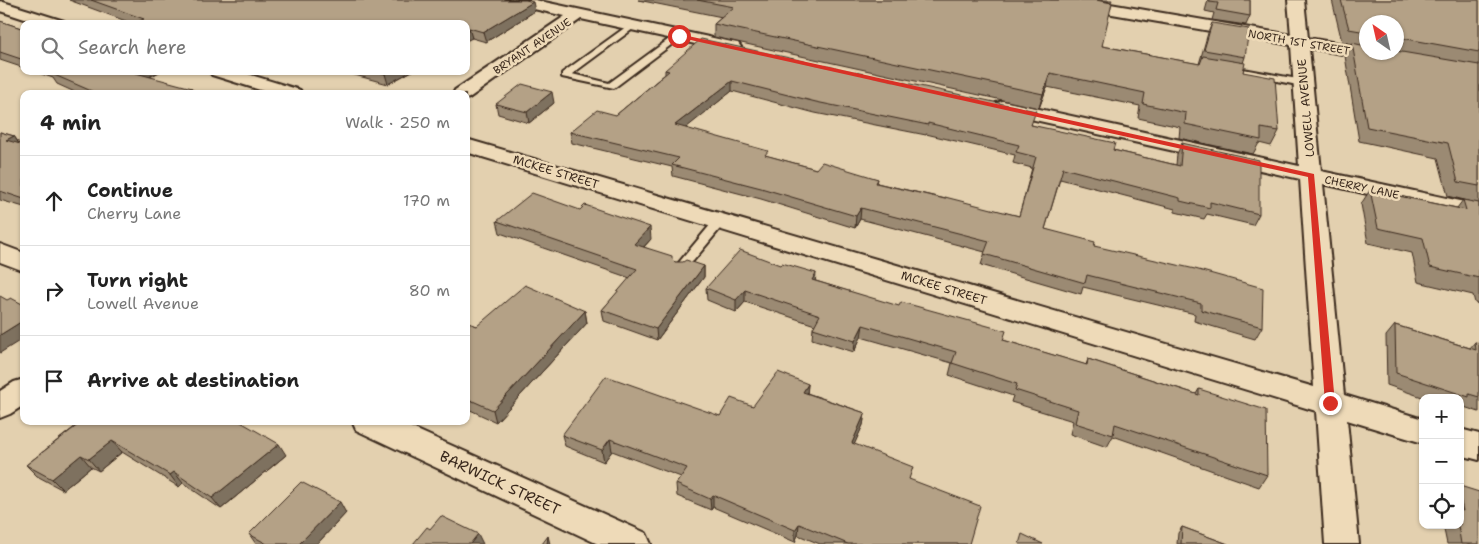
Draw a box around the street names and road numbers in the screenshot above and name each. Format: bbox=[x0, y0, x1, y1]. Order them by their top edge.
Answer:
street label: BRYANT AVENUE bbox=[490, 15, 574, 78]
street label: NORTH 1ST STREET bbox=[1247, 26, 1351, 59]
street label: LOWELL AVENUE bbox=[1294, 58, 1318, 158]
street label: MCKEE STREET bbox=[511, 151, 601, 193]
street label: CHERRY LANE bbox=[1323, 172, 1401, 203]
street label: MCKEE STREET bbox=[899, 267, 989, 309]
street label: BARWICK STREET bbox=[436, 446, 564, 520]

